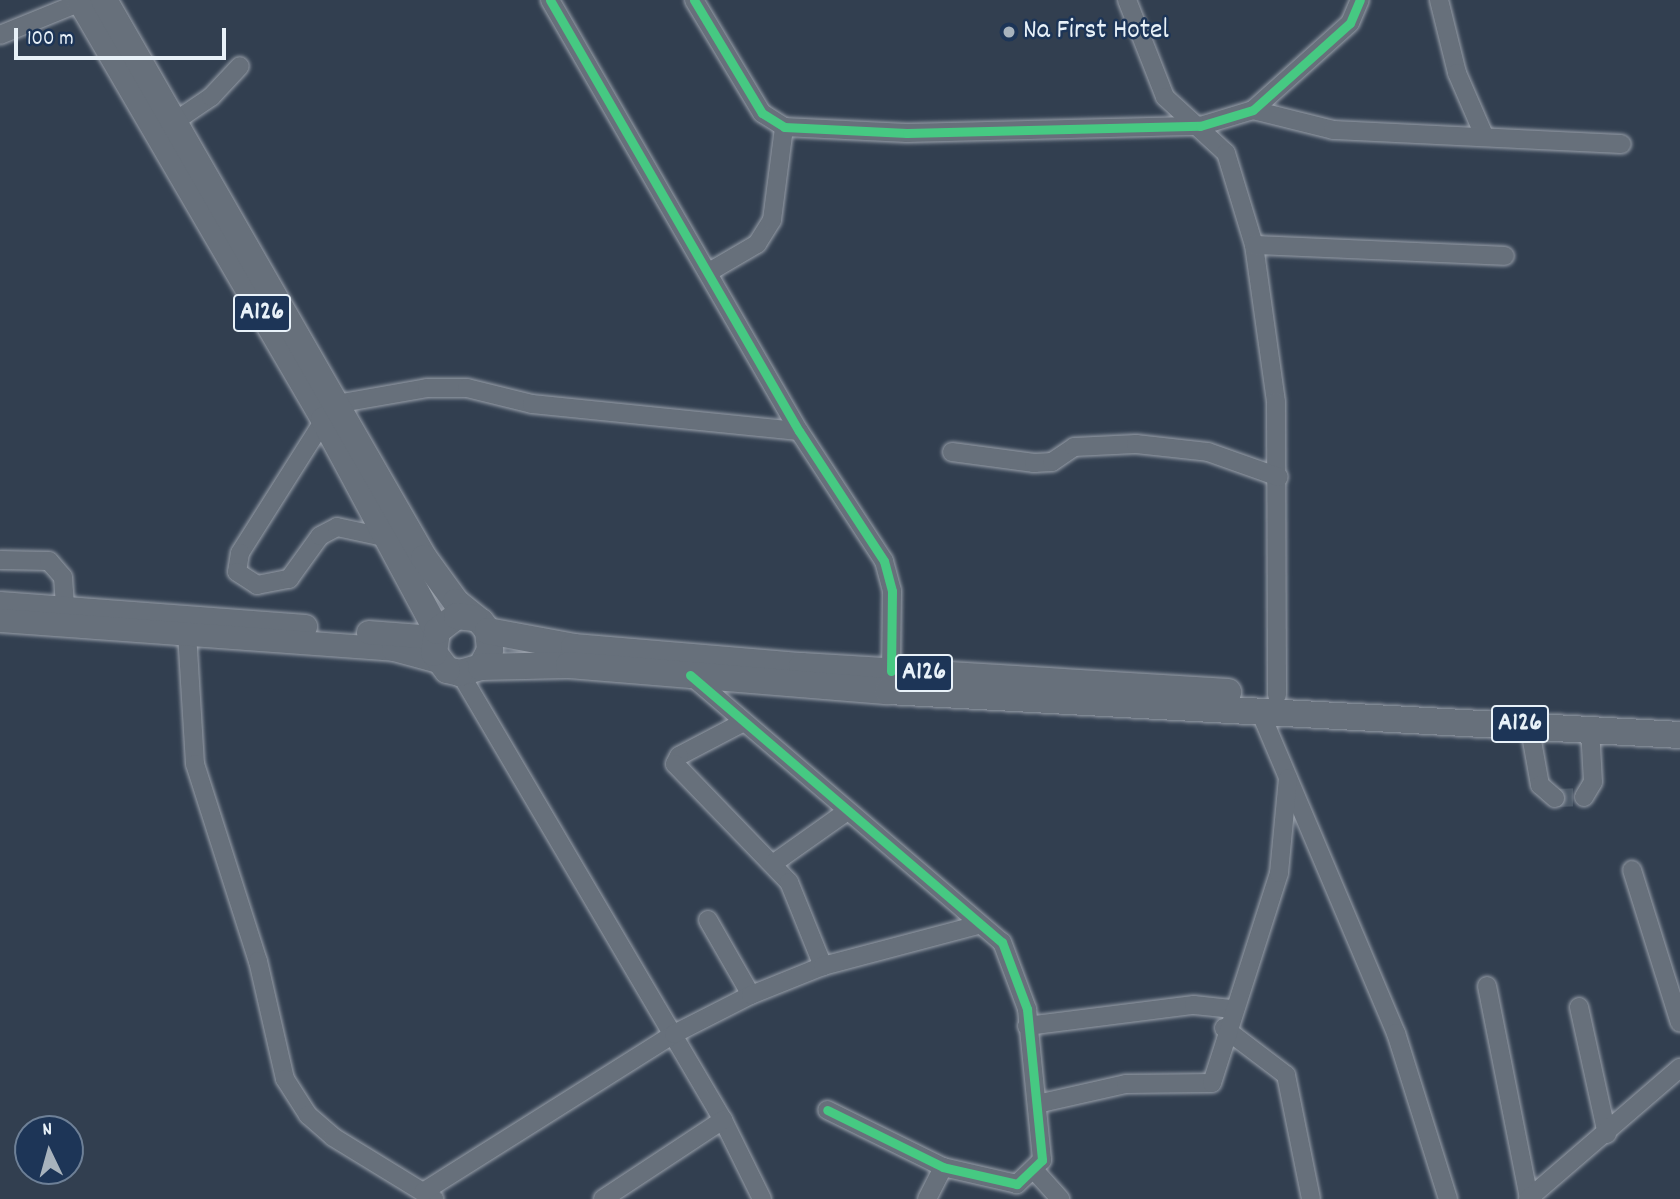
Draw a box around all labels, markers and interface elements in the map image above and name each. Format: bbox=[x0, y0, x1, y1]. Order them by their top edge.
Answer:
scale bar bbox=[18, 14, 229, 58]
place label: Na First Hotel bbox=[1023, 15, 1169, 49]
marker: Na First Hotel bbox=[1001, 24, 1017, 40]
text: 100 m bbox=[27, 25, 74, 55]
road number: A126 bbox=[232, 290, 292, 336]
road number: A126 bbox=[894, 650, 954, 695]
road number: A126 bbox=[1490, 702, 1550, 746]
north arrow bbox=[14, 1115, 84, 1185]
text: N bbox=[41, 1117, 53, 1144]

